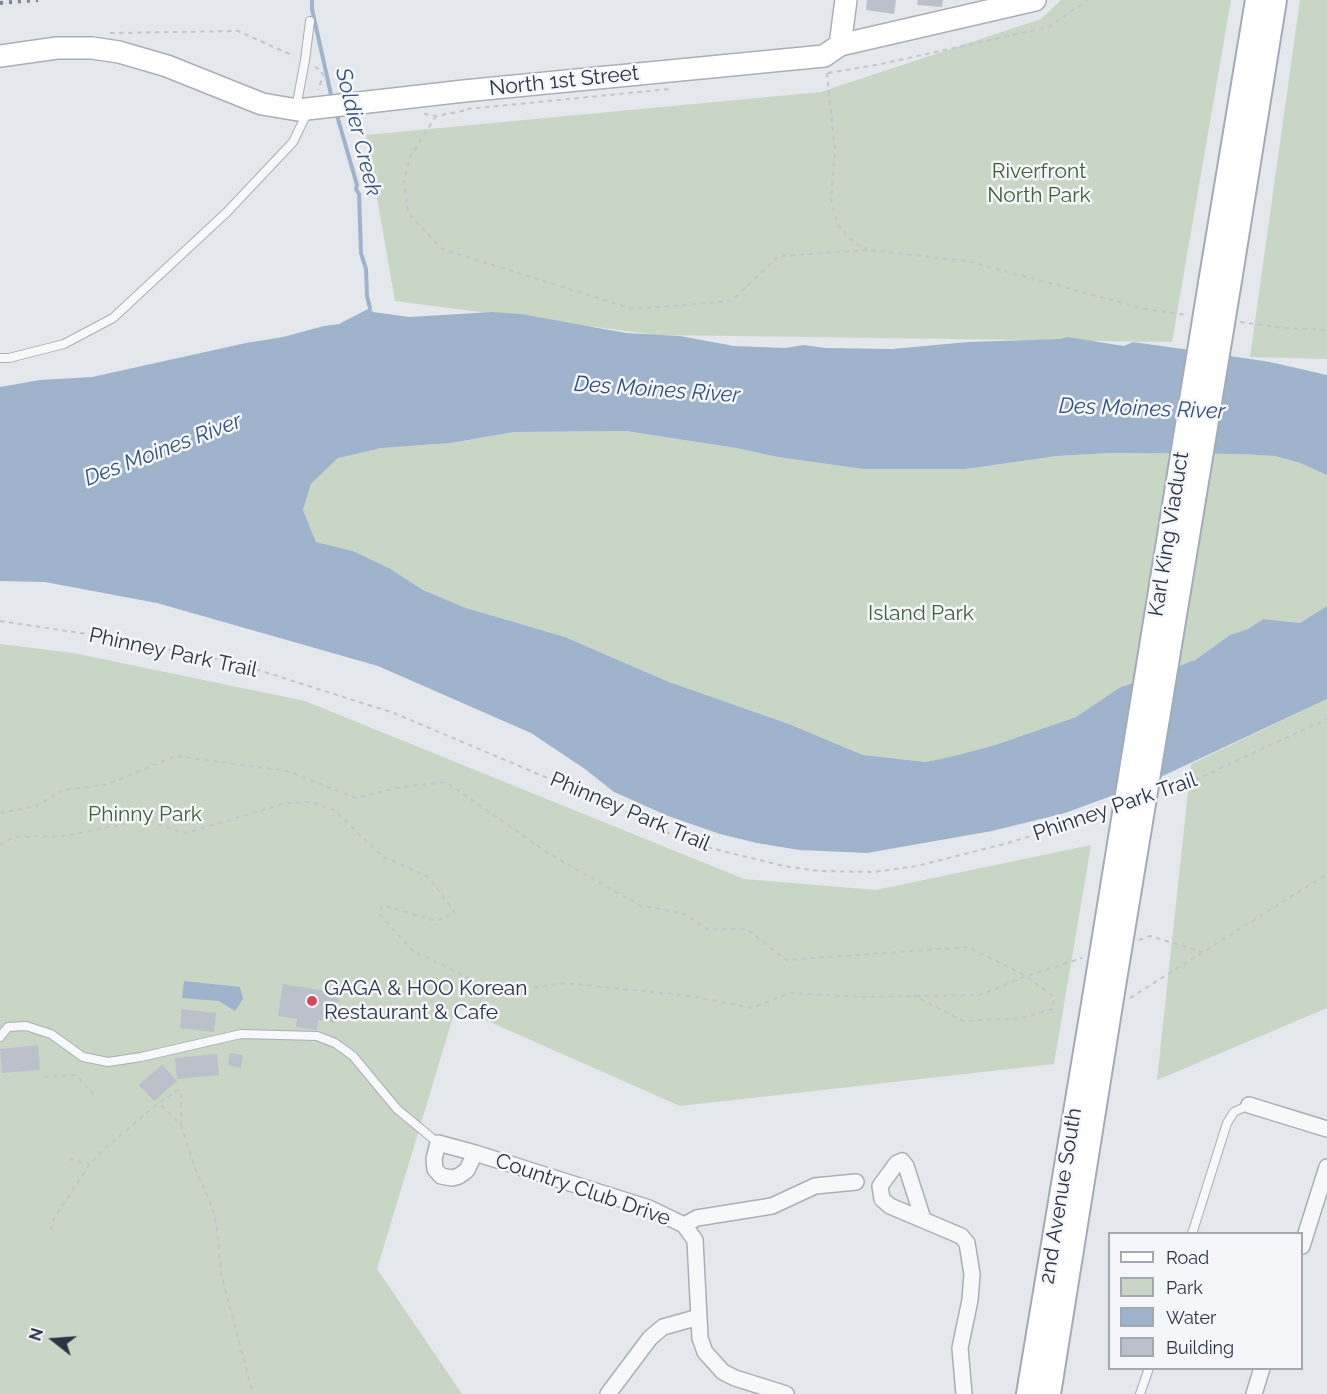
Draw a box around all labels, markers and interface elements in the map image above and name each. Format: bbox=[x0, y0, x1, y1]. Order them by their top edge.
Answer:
street label: North 1st Street bbox=[488, 61, 640, 101]
water label: Soldier Creek bbox=[329, 65, 387, 199]
park label: Riverfront North Park bbox=[987, 159, 1091, 209]
water label: Des Moines River bbox=[573, 371, 741, 409]
water label: Des Moines River bbox=[1058, 393, 1226, 425]
water label: Des Moines River bbox=[81, 408, 245, 492]
street label: Karl King Viaduct bbox=[1144, 450, 1194, 618]
park label: Island Park bbox=[868, 601, 974, 627]
street label: Phinney Park Trail bbox=[87, 623, 259, 683]
street label: Phinney Park Trail bbox=[546, 767, 714, 857]
street label: Phinney Park Trail bbox=[1030, 767, 1200, 847]
park label: Phinny Park bbox=[88, 802, 202, 828]
place label: GAGA & HOO Korean Restaurant & Cafe bbox=[324, 976, 527, 1026]
marker: GAGA & HOO Korean Restaurant & Cafe bbox=[305, 994, 319, 1008]
street label: 2nd Avenue South bbox=[1035, 1106, 1087, 1286]
street label: Country Club Drive bbox=[492, 1148, 674, 1232]
legend bbox=[1108, 1232, 1303, 1370]
text: Road bbox=[1166, 1247, 1209, 1268]
text: Park bbox=[1166, 1277, 1203, 1298]
text: Water bbox=[1166, 1307, 1216, 1328]
north arrow bbox=[24, 1310, 84, 1370]
text: N bbox=[25, 1326, 47, 1343]
text: Building bbox=[1166, 1337, 1234, 1358]

